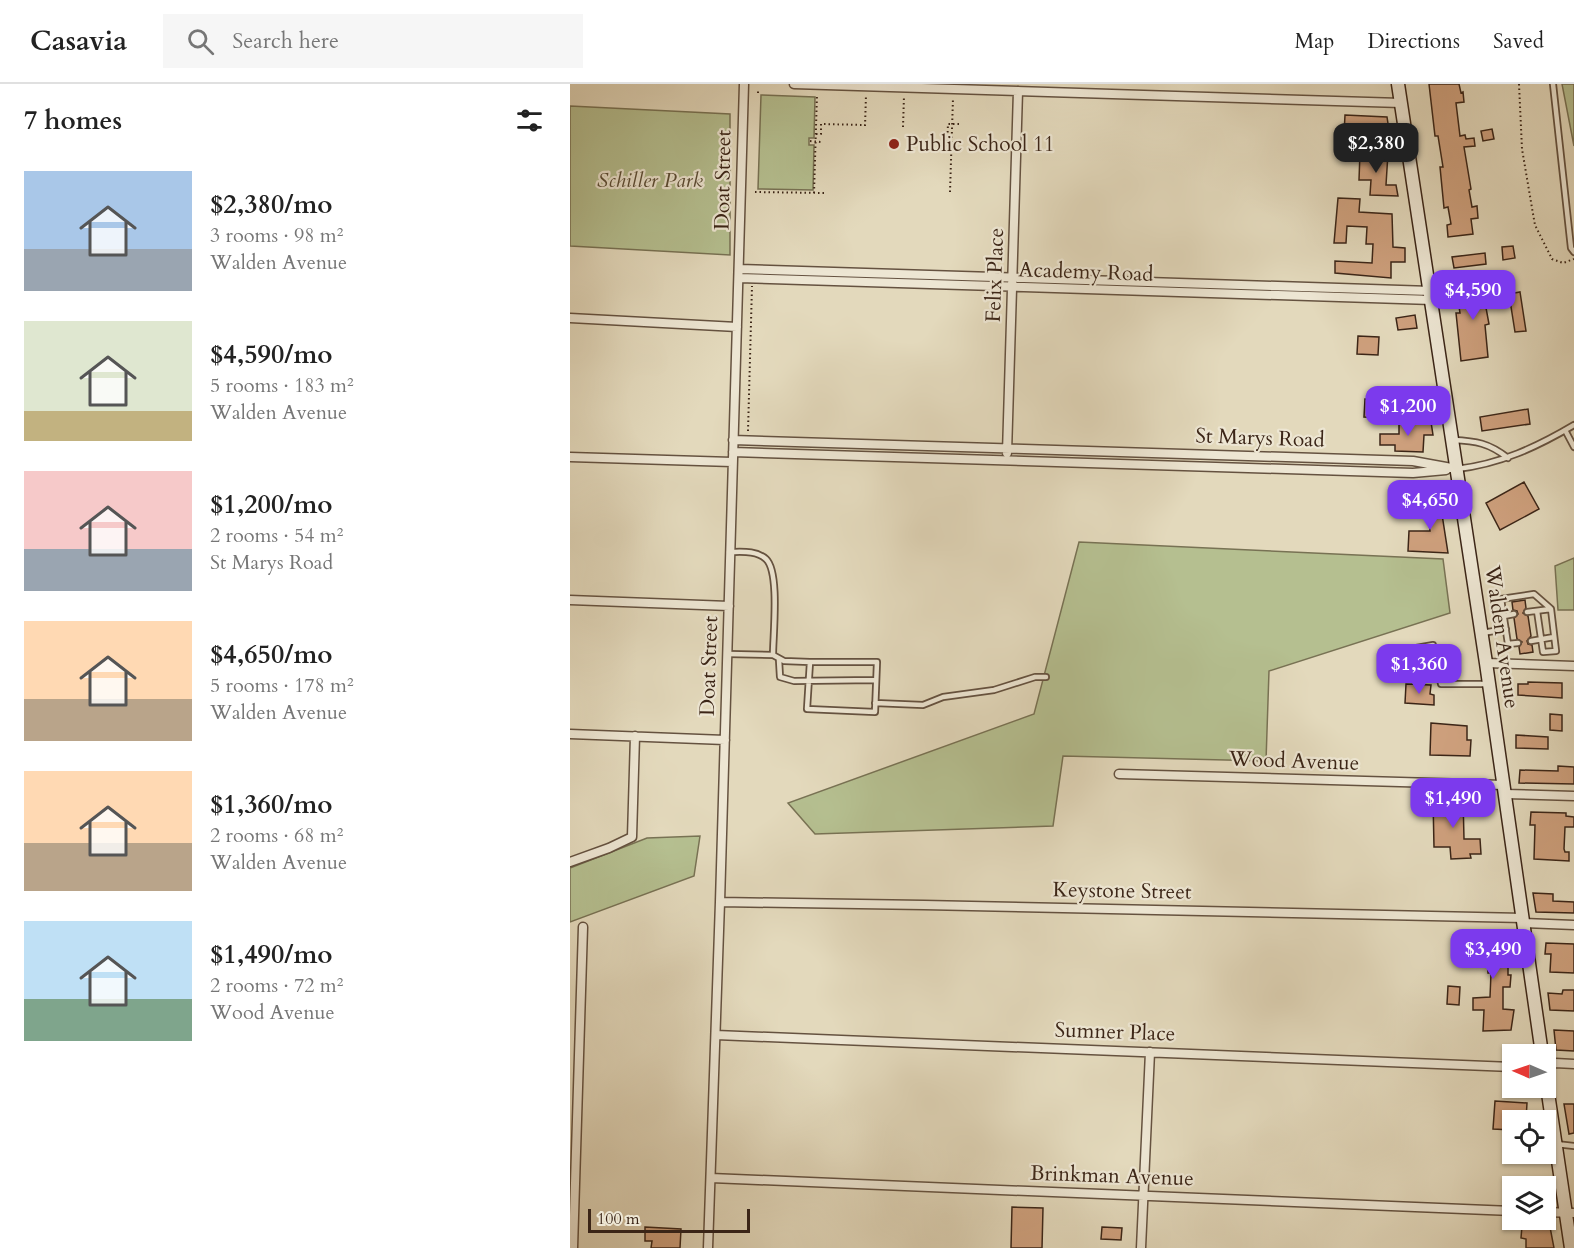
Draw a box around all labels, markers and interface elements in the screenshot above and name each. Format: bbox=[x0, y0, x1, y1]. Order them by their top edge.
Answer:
search box bbox=[163, 14, 583, 68]
text: Casavia bbox=[30, 22, 127, 60]
icon: search bbox=[184, 25, 217, 58]
text: Search here bbox=[232, 26, 339, 56]
text: Map bbox=[1294, 27, 1334, 56]
text: Directions bbox=[1367, 27, 1460, 56]
text: Saved bbox=[1493, 27, 1544, 56]
text: 7 homes bbox=[24, 103, 122, 138]
icon: filters bbox=[513, 104, 546, 137]
pin: $2,380 bbox=[1327, 123, 1425, 174]
street label: Doat Street bbox=[708, 129, 738, 230]
text: $2,380 bbox=[1347, 129, 1405, 156]
place label: Public School 11 bbox=[906, 130, 1055, 159]
marker: Public School 11 bbox=[887, 137, 901, 151]
park label: Schiller Park bbox=[597, 166, 703, 195]
text: $2,380/mo bbox=[210, 187, 333, 222]
icon: home bbox=[72, 195, 144, 267]
text: 3 rooms · 98 m² bbox=[210, 222, 343, 249]
street label: Felix Place bbox=[979, 227, 1011, 323]
text: Walden Avenue bbox=[210, 249, 347, 276]
street label: Academy Road bbox=[1018, 255, 1154, 289]
pin: $4,590 bbox=[1424, 270, 1522, 321]
text: $4,590 bbox=[1444, 276, 1502, 303]
text: $4,590/mo bbox=[210, 337, 333, 372]
icon: home bbox=[72, 345, 144, 417]
text: 5 rooms · 183 m² bbox=[210, 372, 354, 399]
pin: $1,200 bbox=[1359, 386, 1457, 437]
text: $1,200 bbox=[1379, 392, 1437, 419]
text: Walden Avenue bbox=[210, 399, 347, 426]
street label: St Marys Road bbox=[1195, 421, 1325, 455]
pin: $4,650 bbox=[1381, 480, 1479, 531]
text: $4,650 bbox=[1401, 486, 1459, 513]
text: $1,200/mo bbox=[210, 487, 333, 522]
icon: home bbox=[72, 495, 144, 567]
text: 2 rooms · 54 m² bbox=[210, 522, 343, 549]
text: St Marys Road bbox=[210, 549, 333, 576]
street label: Walden Avenue bbox=[1477, 563, 1526, 710]
street label: Doat Street bbox=[693, 615, 725, 717]
text: $4,650/mo bbox=[210, 637, 333, 672]
pin: $1,360 bbox=[1370, 644, 1468, 695]
icon: home bbox=[72, 645, 144, 717]
text: $1,360 bbox=[1390, 650, 1448, 677]
text: 5 rooms · 178 m² bbox=[210, 672, 354, 699]
text: Walden Avenue bbox=[210, 699, 347, 726]
street label: Wood Avenue bbox=[1227, 744, 1360, 778]
pin: $1,490 bbox=[1404, 778, 1502, 829]
text: $1,490 bbox=[1424, 784, 1482, 811]
text: $1,360/mo bbox=[210, 787, 333, 822]
icon: home bbox=[72, 795, 144, 867]
text: 2 rooms · 68 m² bbox=[210, 822, 343, 849]
text: Walden Avenue bbox=[210, 849, 347, 876]
street label: Keystone Street bbox=[1052, 875, 1192, 907]
pin: $3,490 bbox=[1444, 929, 1542, 980]
text: $3,490 bbox=[1464, 935, 1522, 962]
text: $1,490/mo bbox=[210, 937, 333, 972]
icon: home bbox=[72, 945, 144, 1017]
text: 2 rooms · 72 m² bbox=[210, 972, 343, 999]
text: Wood Avenue bbox=[210, 999, 335, 1026]
street label: Sumner Place bbox=[1054, 1015, 1176, 1049]
north arrow bbox=[1502, 1044, 1556, 1098]
map controls bbox=[1502, 1044, 1556, 1230]
button: locate bbox=[1502, 1110, 1556, 1164]
street label: Brinkman Avenue bbox=[1030, 1159, 1194, 1193]
button: layers bbox=[1502, 1176, 1556, 1230]
scale bar bbox=[588, 1206, 750, 1234]
text: 100 m bbox=[597, 1208, 639, 1230]

